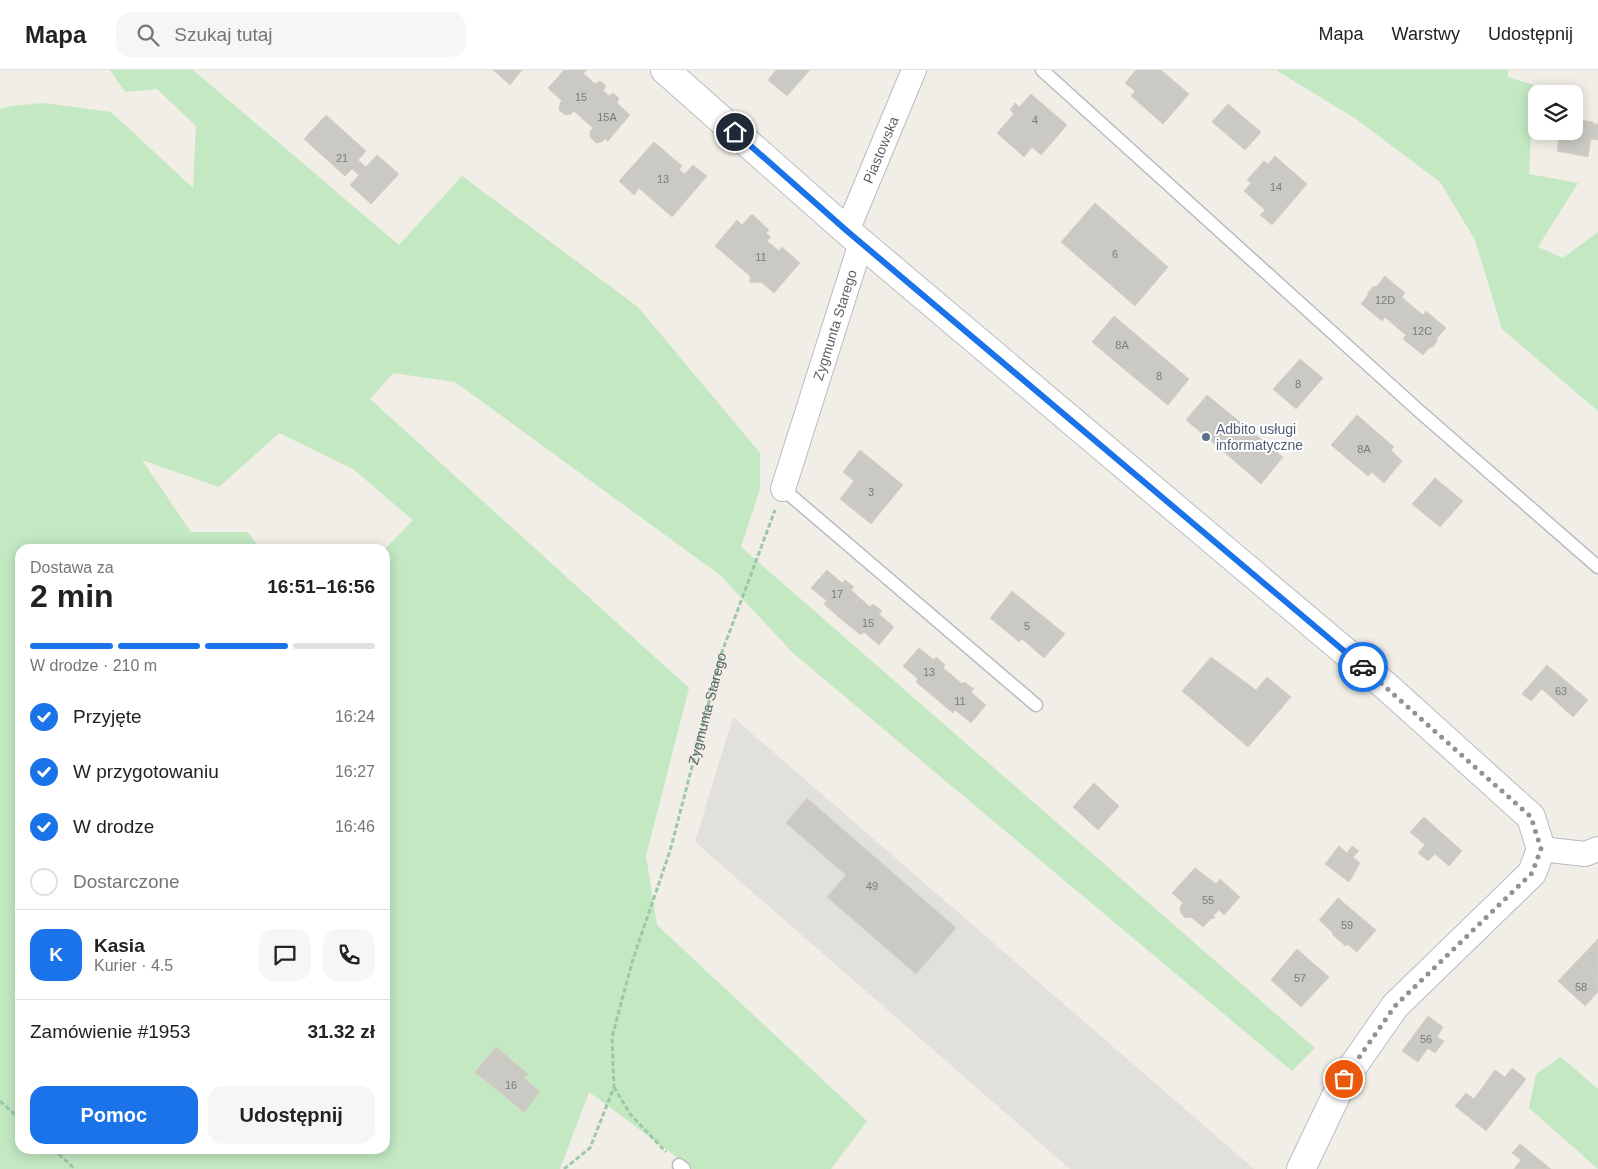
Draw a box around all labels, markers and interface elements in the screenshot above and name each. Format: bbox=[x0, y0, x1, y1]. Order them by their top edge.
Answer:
search box bbox=[116, 12, 466, 57]
text: Mapa bbox=[25, 21, 86, 48]
icon: search bbox=[134, 21, 162, 49]
text: Szukaj tutaj bbox=[174, 24, 273, 45]
text: Mapa bbox=[1319, 24, 1364, 44]
text: Warstwy bbox=[1392, 24, 1460, 44]
text: Udostępnij bbox=[1488, 24, 1573, 44]
map controls bbox=[1528, 85, 1583, 140]
button: layers bbox=[1528, 85, 1583, 140]
house number: 15 bbox=[575, 91, 587, 103]
house number: 15A bbox=[597, 111, 617, 123]
pin bbox=[714, 111, 756, 153]
street label: Piastowska bbox=[860, 114, 902, 186]
house number: 4 bbox=[1032, 114, 1038, 126]
icon: home bbox=[721, 118, 749, 146]
house number: 21 bbox=[336, 152, 348, 164]
house number: 13 bbox=[657, 173, 669, 185]
house number: 14 bbox=[1270, 181, 1282, 193]
house number: 6 bbox=[1112, 248, 1118, 260]
house number: 11 bbox=[755, 251, 767, 263]
street label: Zygmunta Starego bbox=[810, 267, 860, 382]
house number: 12D bbox=[1375, 294, 1395, 306]
house number: 12C bbox=[1412, 325, 1432, 337]
house number: 8A bbox=[1115, 339, 1129, 351]
house number: 8 bbox=[1156, 370, 1162, 382]
house number: 8 bbox=[1295, 378, 1301, 390]
place label: Adbito usługi informatyczne bbox=[1216, 421, 1303, 453]
marker: Adbito usługi informatyczne bbox=[1200, 431, 1212, 443]
house number: 8A bbox=[1357, 443, 1371, 455]
house number: 3 bbox=[868, 486, 874, 498]
text: Dostawa za bbox=[30, 559, 114, 576]
text: 16:51–16:56 bbox=[267, 576, 375, 597]
text: 2 min bbox=[30, 578, 114, 614]
house number: 17 bbox=[831, 588, 843, 600]
house number: 15 bbox=[862, 617, 874, 629]
house number: 5 bbox=[1024, 620, 1030, 632]
courier bbox=[1338, 642, 1388, 692]
street label: Zygmunta Starego bbox=[685, 651, 730, 767]
icon: car bbox=[1349, 653, 1377, 681]
text: W drodze · 210 m bbox=[30, 657, 157, 674]
house number: 13 bbox=[923, 666, 935, 678]
house number: 63 bbox=[1555, 685, 1567, 697]
house number: 11 bbox=[954, 695, 966, 707]
icon: check bbox=[30, 703, 58, 731]
text: Przyjęte bbox=[73, 706, 142, 727]
text: 16:24 bbox=[335, 708, 375, 725]
icon: check bbox=[30, 758, 58, 786]
text: W przygotowaniu bbox=[73, 761, 219, 782]
text: 16:27 bbox=[335, 763, 375, 780]
icon: check bbox=[30, 813, 58, 841]
text: W drodze bbox=[73, 816, 154, 837]
text: 16:46 bbox=[335, 818, 375, 835]
text: Dostarczone bbox=[73, 871, 180, 892]
house number: 49 bbox=[866, 880, 878, 892]
house number: 55 bbox=[1202, 894, 1214, 906]
house number: 59 bbox=[1341, 919, 1353, 931]
button: chat bbox=[259, 929, 311, 981]
button: phone bbox=[323, 929, 375, 981]
text: Kasia bbox=[94, 935, 145, 956]
text: K bbox=[49, 944, 63, 965]
text: Kurier · 4.5 bbox=[94, 957, 173, 974]
house number: 57 bbox=[1294, 972, 1306, 984]
house number: 58 bbox=[1575, 981, 1587, 993]
text: Zamówienie #1953 bbox=[30, 1021, 191, 1042]
text: 31.32 zł bbox=[307, 1021, 375, 1042]
house number: 56 bbox=[1420, 1033, 1432, 1045]
pin bbox=[1323, 1058, 1365, 1100]
icon: bag bbox=[1330, 1065, 1358, 1093]
house number: 16 bbox=[505, 1079, 517, 1091]
button: Pomoc bbox=[30, 1086, 198, 1144]
button: Udostępnij bbox=[208, 1086, 375, 1144]

